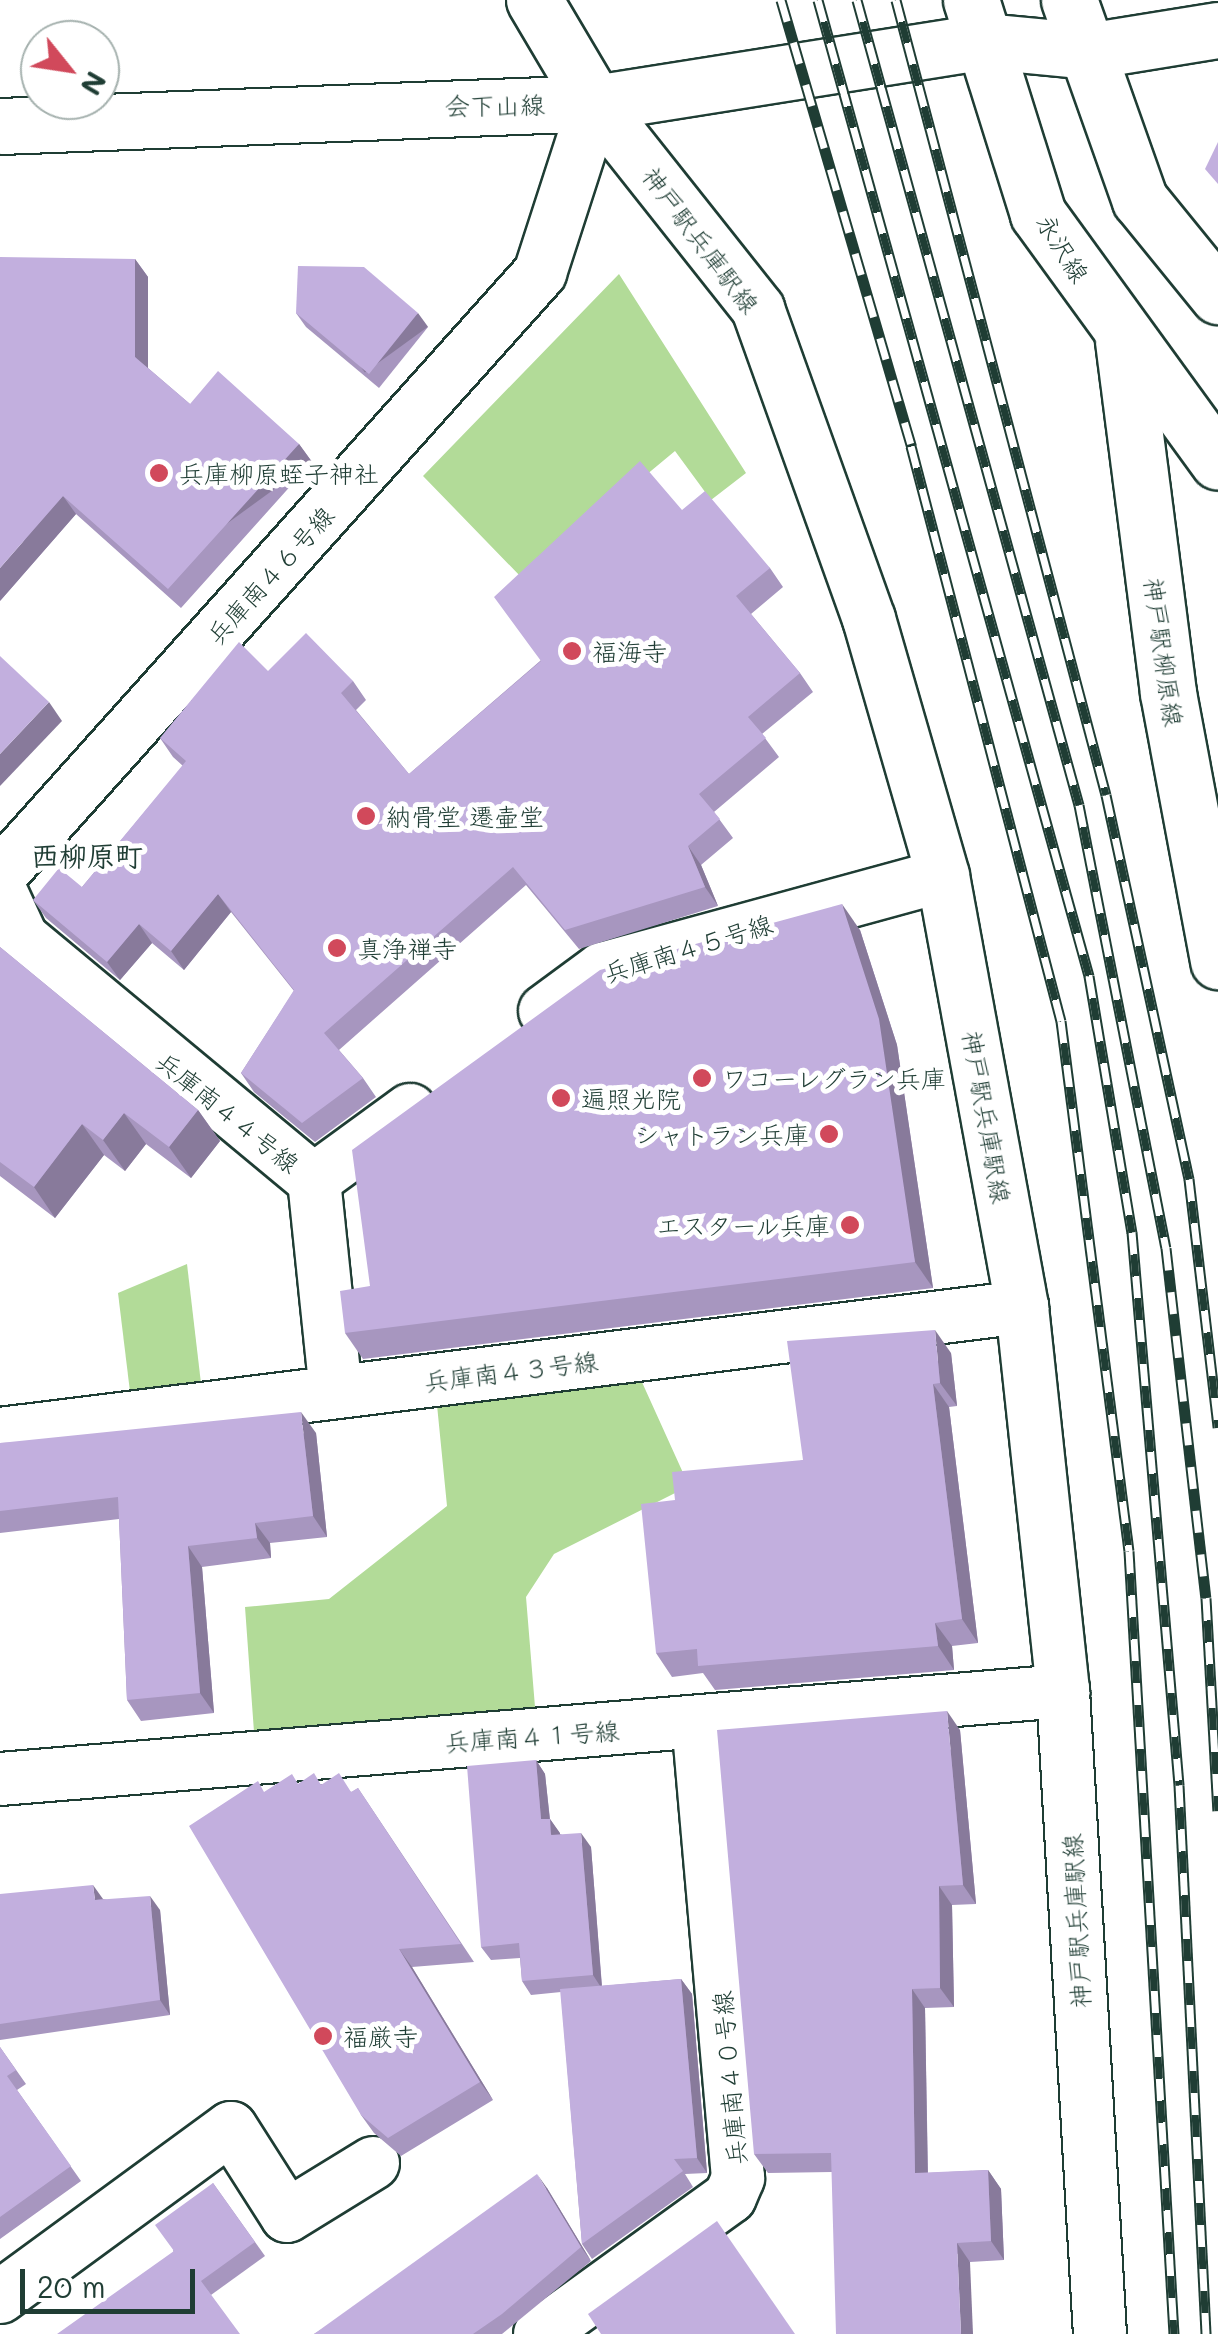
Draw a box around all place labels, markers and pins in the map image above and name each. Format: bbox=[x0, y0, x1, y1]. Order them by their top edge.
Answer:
place label: 兵庫柳原蛭子神社 bbox=[179, 458, 379, 488]
marker: 兵庫柳原蛭子神社 bbox=[148, 462, 170, 484]
place label: 福海寺 bbox=[592, 636, 667, 666]
marker: 福海寺 bbox=[561, 640, 583, 662]
place label: 納骨堂 遷壷堂 bbox=[386, 801, 544, 831]
marker: 納骨堂 遷壷堂 bbox=[355, 805, 377, 827]
place label: 真浄禅寺 bbox=[357, 933, 457, 963]
marker: 真浄禅寺 bbox=[326, 937, 348, 959]
place label: ワコーレグラン兵庫 bbox=[722, 1063, 947, 1093]
marker: ワコーレグラン兵庫 bbox=[691, 1067, 713, 1089]
place label: 遍照光院 bbox=[581, 1083, 681, 1113]
marker: 遍照光院 bbox=[550, 1087, 572, 1109]
place label: シャトラン兵庫 bbox=[634, 1119, 809, 1149]
marker: シャトラン兵庫 bbox=[818, 1123, 840, 1145]
place label: エスタール兵庫 bbox=[655, 1210, 830, 1240]
marker: エスタール兵庫 bbox=[839, 1214, 861, 1236]
place label: 福厳寺 bbox=[343, 2021, 418, 2051]
marker: 福厳寺 bbox=[312, 2025, 334, 2047]

